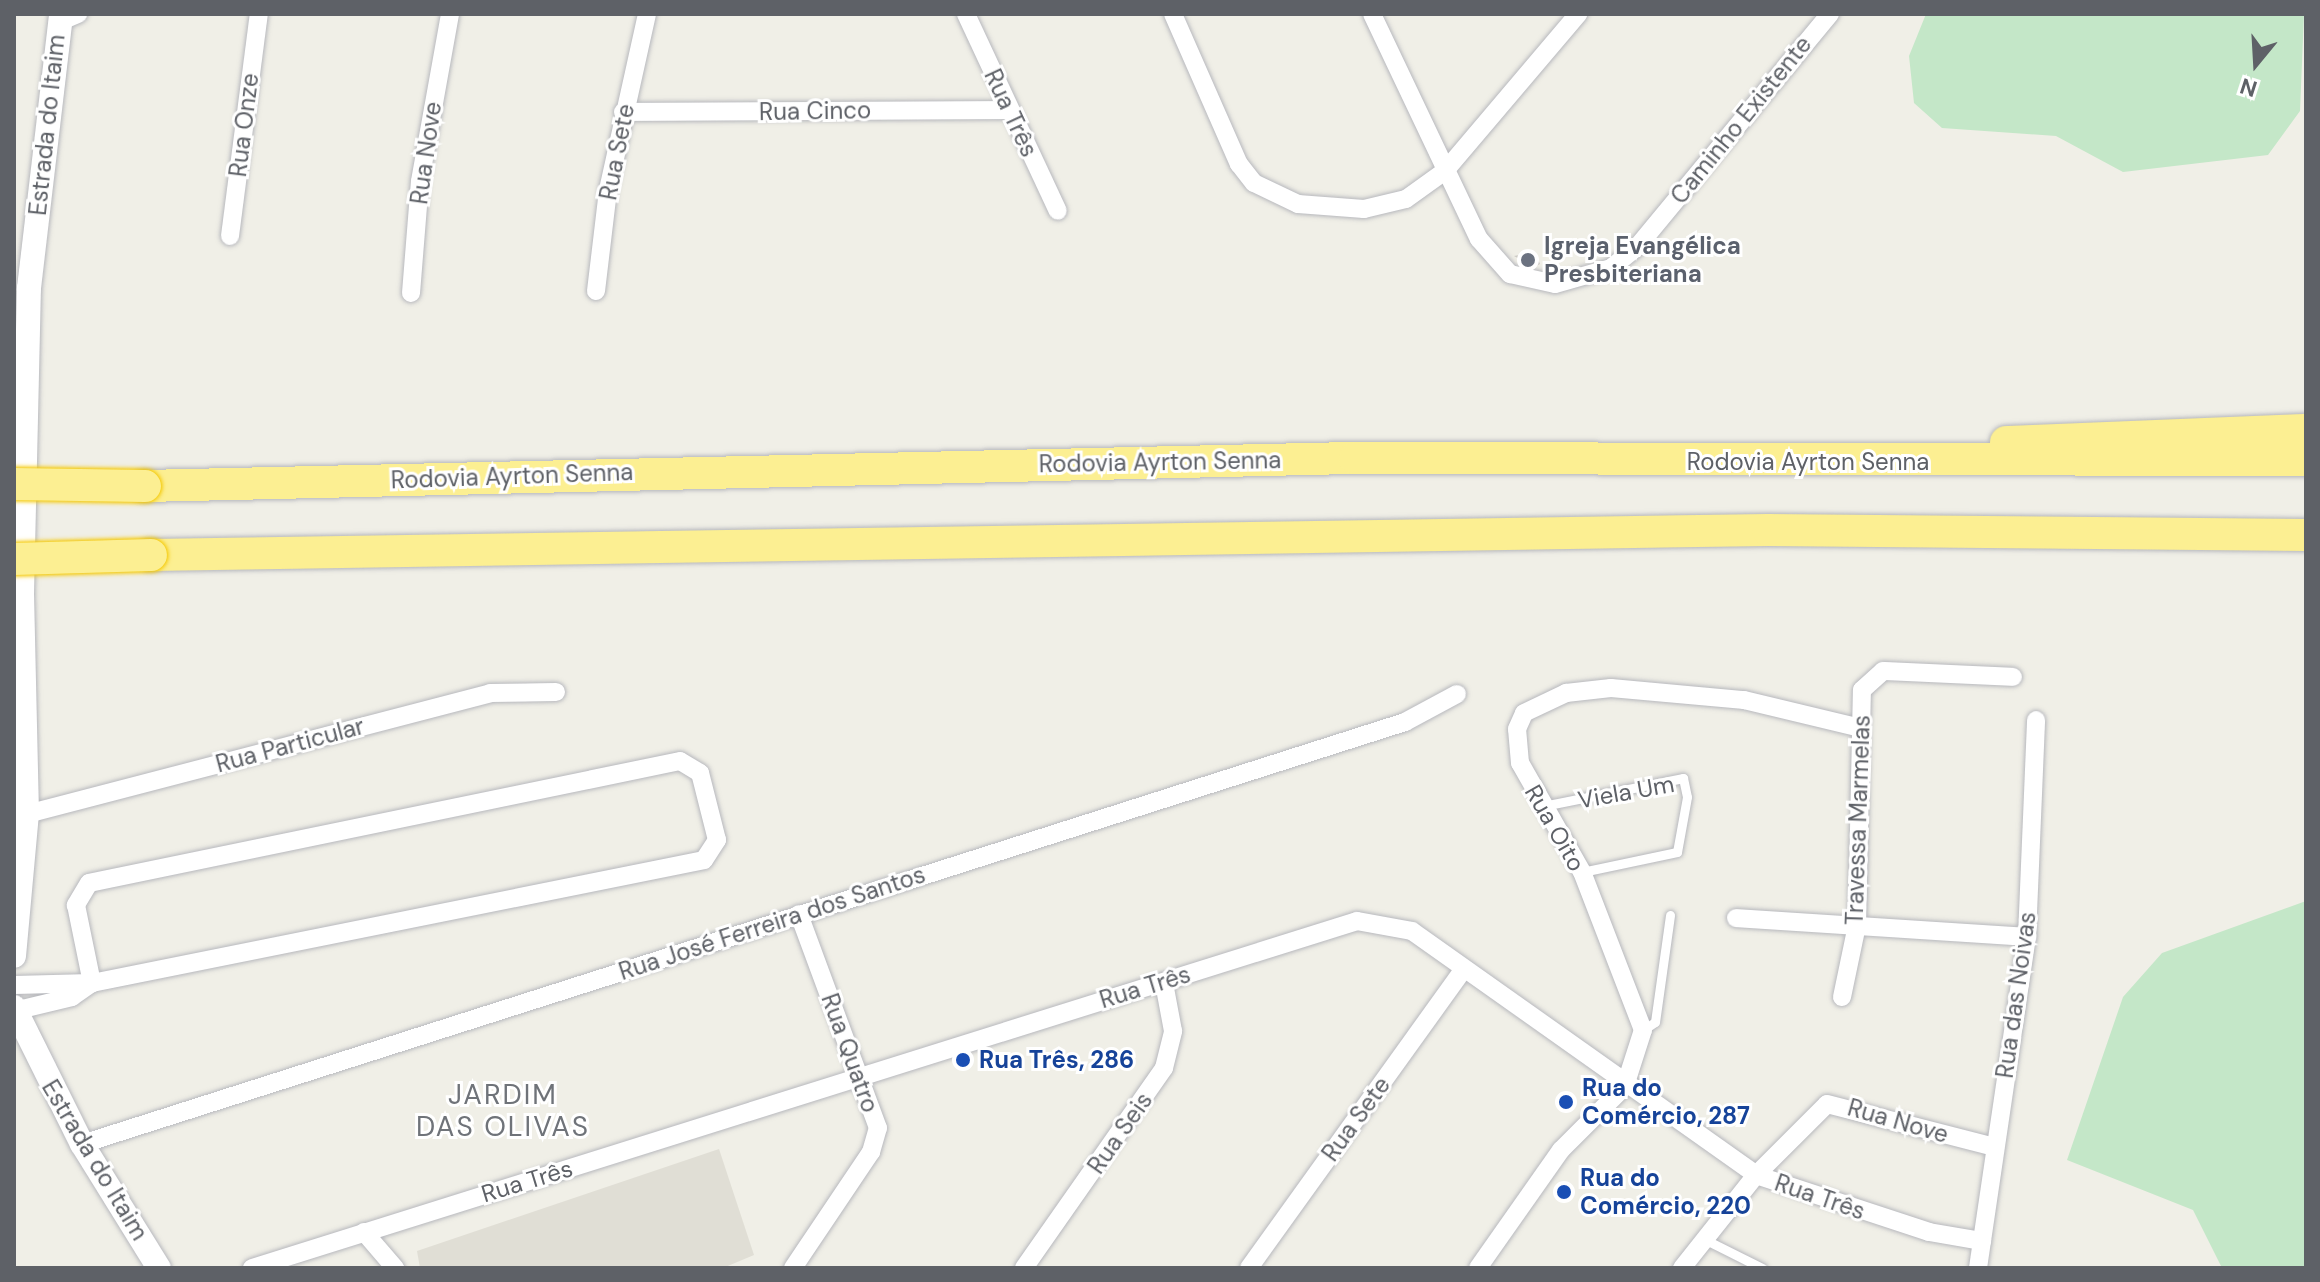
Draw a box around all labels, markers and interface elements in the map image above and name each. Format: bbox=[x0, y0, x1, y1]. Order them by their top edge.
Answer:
north arrow bbox=[2216, 24, 2296, 104]
street label: Caminho Existente bbox=[1665, 30, 1817, 210]
street label: Estrada do Itaim bbox=[23, 33, 71, 217]
street label: Rua Três bbox=[978, 64, 1044, 162]
street label: Rua Onze bbox=[223, 71, 265, 179]
text: N bbox=[2236, 71, 2261, 104]
street label: Rua Cinco bbox=[759, 96, 871, 126]
street label: Rua Nove bbox=[405, 100, 447, 206]
street label: Rua Sete bbox=[594, 101, 640, 203]
place label: Igreja Evangélica Presbiteriana bbox=[1544, 232, 1741, 288]
marker: Igreja Evangélica Presbiteriana bbox=[1519, 251, 1537, 269]
street label: Rodovia Ayrton Senna bbox=[1038, 445, 1282, 479]
street label: Rodovia Ayrton Senna bbox=[1687, 448, 1929, 476]
street label: Rodovia Ayrton Senna bbox=[390, 457, 634, 495]
street label: Rua Particular bbox=[213, 711, 367, 779]
street label: Travessa Marmelas bbox=[1840, 714, 1876, 926]
street label: Viela Um bbox=[1576, 769, 1676, 815]
street label: Rua Oito bbox=[1519, 780, 1591, 876]
street label: Rua José Ferreira dos Santos bbox=[615, 860, 929, 986]
street label: Rua das Noivas bbox=[1990, 910, 2042, 1080]
street label: Rua Três bbox=[1096, 960, 1194, 1014]
street label: Rua Quatro bbox=[815, 990, 885, 1116]
place label: Rua Três, 286 bbox=[979, 1046, 1134, 1074]
marker: Rua Três, 286 bbox=[954, 1051, 972, 1069]
street label: Rua Sete bbox=[1316, 1071, 1396, 1167]
place label: Rua do Comércio, 287 bbox=[1582, 1074, 1750, 1130]
street label: Estrada do Itaim bbox=[36, 1075, 154, 1245]
district label: JARDIM DAS OLIVAS bbox=[416, 1078, 590, 1144]
street label: Rua Seis bbox=[1082, 1087, 1158, 1179]
marker: Rua do Comércio, 287 bbox=[1557, 1093, 1575, 1111]
street label: Rua Nove bbox=[1844, 1093, 1952, 1149]
street label: Rua Três bbox=[478, 1154, 576, 1208]
place label: Rua do Comércio, 220 bbox=[1580, 1164, 1751, 1220]
street label: Rua Três bbox=[1771, 1168, 1869, 1226]
marker: Rua do Comércio, 220 bbox=[1555, 1183, 1573, 1201]

